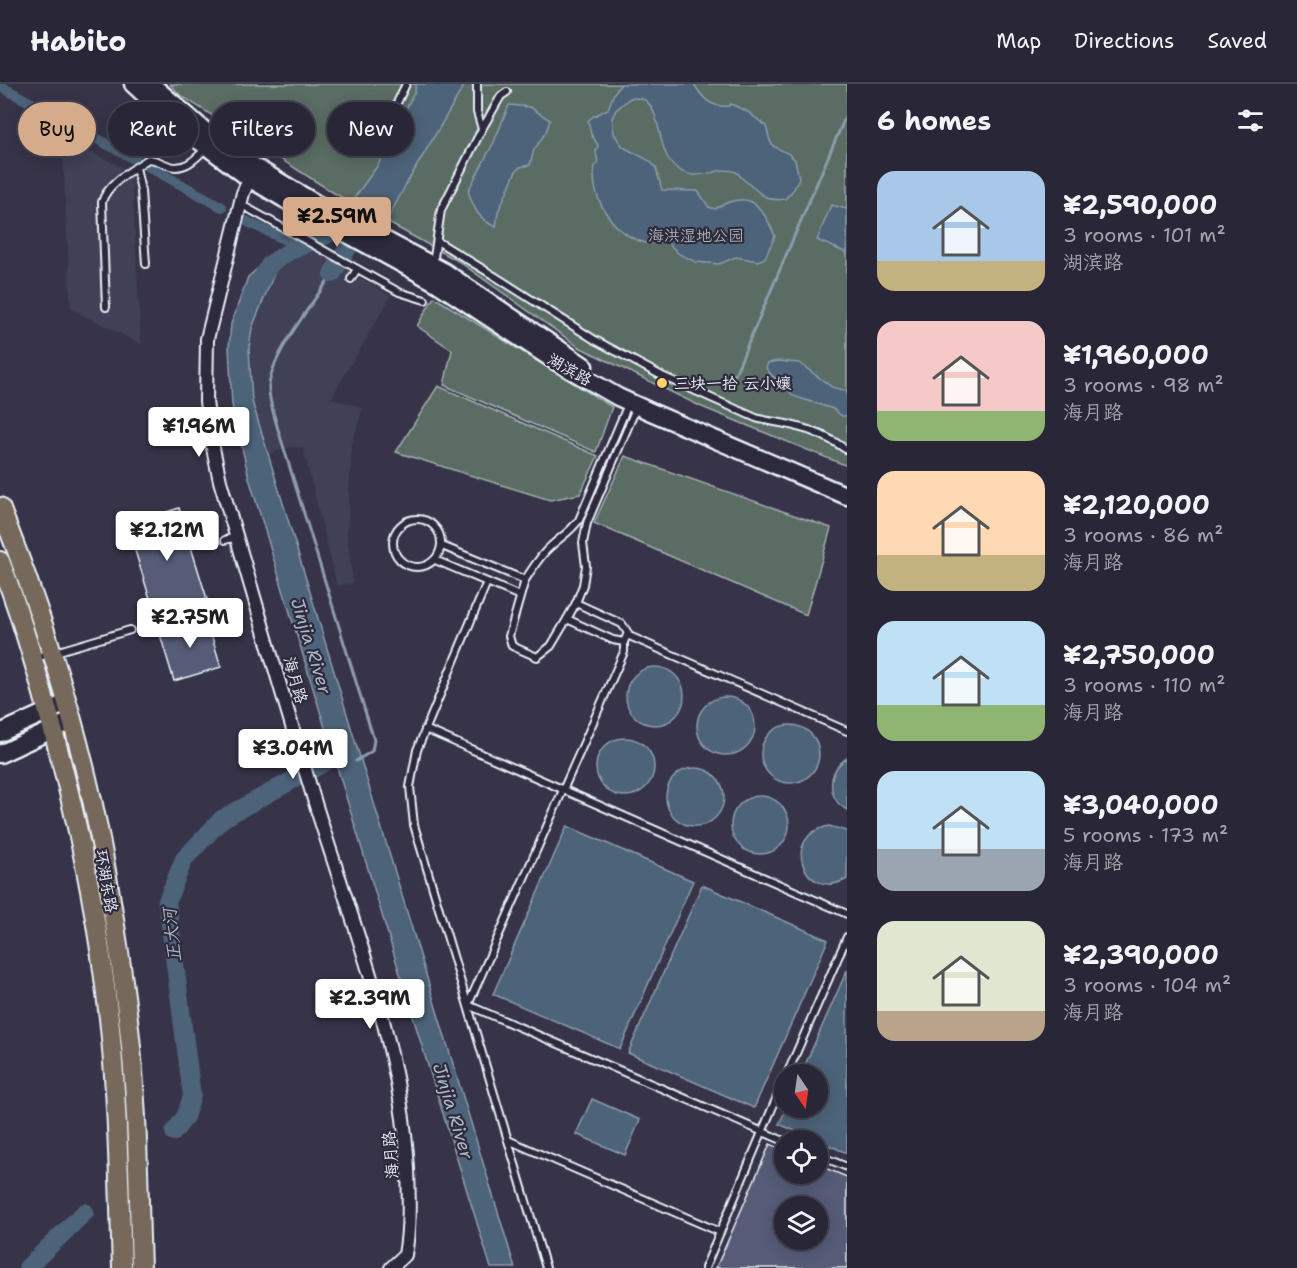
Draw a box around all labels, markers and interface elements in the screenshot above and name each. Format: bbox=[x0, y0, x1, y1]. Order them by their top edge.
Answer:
text: Habito bbox=[30, 22, 126, 60]
text: Map bbox=[996, 27, 1041, 55]
text: Directions bbox=[1074, 27, 1174, 55]
text: Saved bbox=[1207, 27, 1267, 55]
chip: Buy bbox=[18, 102, 96, 156]
chip: Rent bbox=[108, 102, 198, 156]
chip: Filters bbox=[210, 102, 315, 156]
chip: New bbox=[327, 102, 414, 156]
text: 6 homes bbox=[877, 103, 991, 138]
icon: filters bbox=[1234, 104, 1267, 137]
text: ¥2,590,000 bbox=[1063, 187, 1218, 222]
icon: home bbox=[925, 195, 997, 267]
pin: ¥2.59M bbox=[288, 197, 386, 248]
text: ¥2.59M bbox=[297, 203, 377, 229]
text: 3 rooms · 101 m² bbox=[1063, 222, 1226, 248]
park label: 海洪湿地公园 bbox=[648, 225, 744, 246]
text: 湖滨路 bbox=[1063, 249, 1123, 275]
text: ¥1,960,000 bbox=[1063, 337, 1209, 372]
icon: home bbox=[925, 345, 997, 417]
street label: 湖滨路 bbox=[544, 348, 596, 391]
text: 3 rooms · 98 m² bbox=[1063, 372, 1224, 398]
place label: 三块一拾 云小孃 bbox=[674, 373, 791, 394]
marker: 三块一拾 云小孃 bbox=[655, 376, 669, 390]
text: 海月路 bbox=[1063, 399, 1123, 425]
pin: ¥1.96M bbox=[150, 407, 248, 458]
text: ¥1.96M bbox=[162, 413, 236, 439]
text: ¥2,120,000 bbox=[1063, 487, 1210, 522]
icon: home bbox=[925, 495, 997, 567]
pin: ¥2.12M bbox=[118, 511, 216, 562]
text: ¥2.12M bbox=[130, 517, 204, 543]
text: 3 rooms · 86 m² bbox=[1063, 522, 1223, 548]
text: 海月路 bbox=[1063, 549, 1123, 575]
water label: Jinjia River bbox=[285, 595, 337, 698]
pin: ¥2.75M bbox=[141, 598, 239, 649]
text: ¥2.75M bbox=[151, 604, 229, 630]
text: ¥2,750,000 bbox=[1063, 637, 1215, 672]
icon: home bbox=[925, 645, 997, 717]
street label: 海月路 bbox=[279, 654, 312, 706]
text: 3 rooms · 110 m² bbox=[1063, 672, 1226, 698]
text: 海月路 bbox=[1063, 699, 1123, 725]
pin: ¥3.04M bbox=[244, 729, 342, 780]
text: ¥3.04M bbox=[252, 735, 334, 761]
text: ¥3,040,000 bbox=[1063, 787, 1219, 822]
icon: home bbox=[925, 795, 997, 867]
text: 5 rooms · 173 m² bbox=[1063, 822, 1228, 848]
street label: 环湖东路 bbox=[91, 848, 122, 914]
text: 海月路 bbox=[1063, 849, 1123, 875]
water label: 正大河 bbox=[157, 904, 187, 963]
text: ¥2,390,000 bbox=[1063, 937, 1219, 972]
icon: home bbox=[925, 945, 997, 1017]
text: 3 rooms · 104 m² bbox=[1063, 972, 1231, 998]
pin: ¥2.39M bbox=[321, 979, 419, 1030]
text: ¥2.39M bbox=[329, 985, 411, 1011]
text: 海月路 bbox=[1063, 999, 1123, 1025]
water label: Jinjia River bbox=[427, 1060, 479, 1163]
north arrow bbox=[774, 1064, 828, 1118]
map controls bbox=[774, 1064, 828, 1250]
street label: 海月路 bbox=[378, 1130, 403, 1180]
button: locate bbox=[774, 1130, 828, 1184]
button: layers bbox=[774, 1196, 828, 1250]

